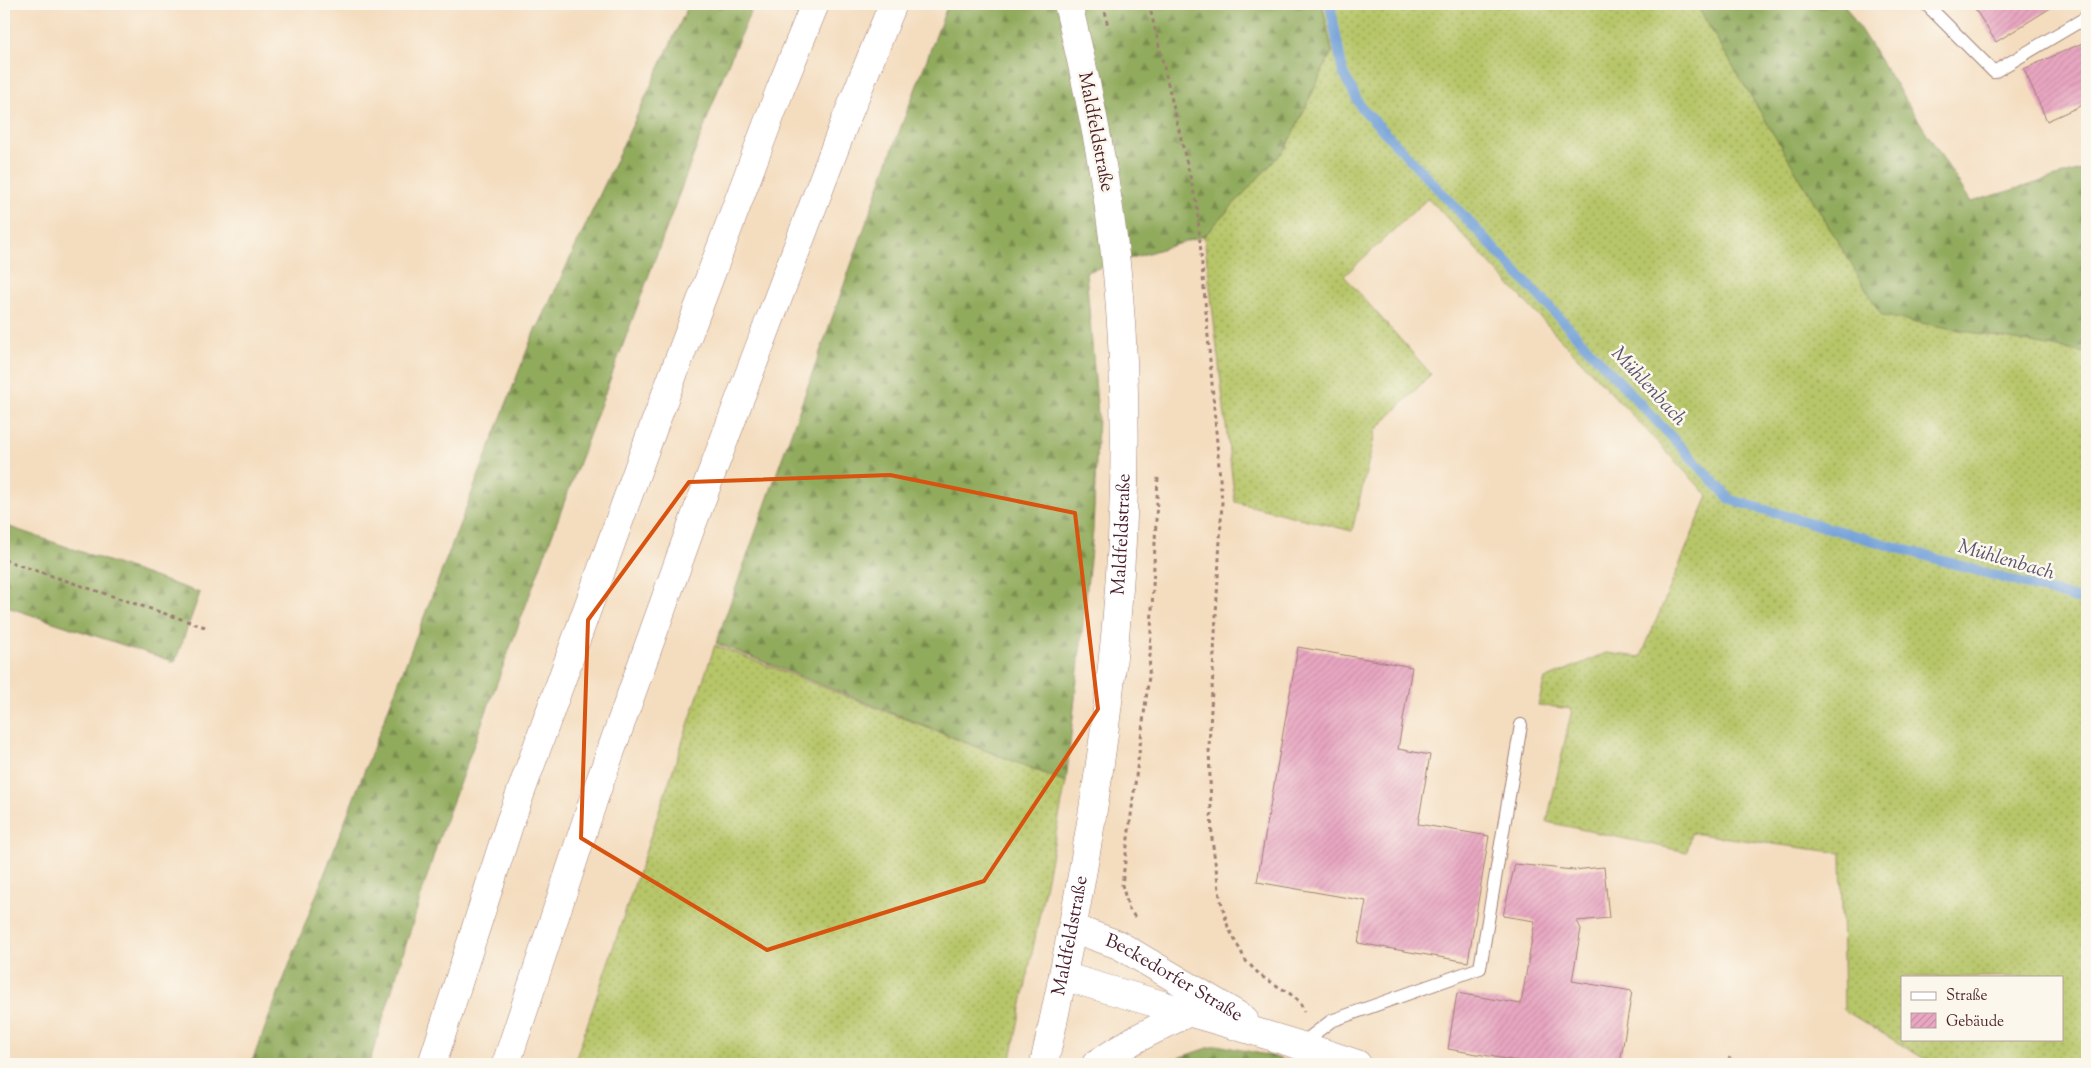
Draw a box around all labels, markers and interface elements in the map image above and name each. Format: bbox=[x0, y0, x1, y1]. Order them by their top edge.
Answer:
street label: Maldfeldstraße bbox=[1070, 70, 1120, 194]
water label: Mühlenbach bbox=[1603, 341, 1693, 434]
street label: Maldfeldstraße bbox=[1105, 473, 1138, 596]
water label: Mühlenbach bbox=[1954, 533, 2058, 589]
street label: Maldfeldstraße bbox=[1046, 873, 1095, 998]
street label: Beckedorfer Straße bbox=[1102, 928, 1248, 1029]
legend bbox=[1901, 976, 2064, 1040]
text: Straße bbox=[1946, 986, 1988, 1007]
text: Gebäude bbox=[1946, 1012, 2004, 1033]

